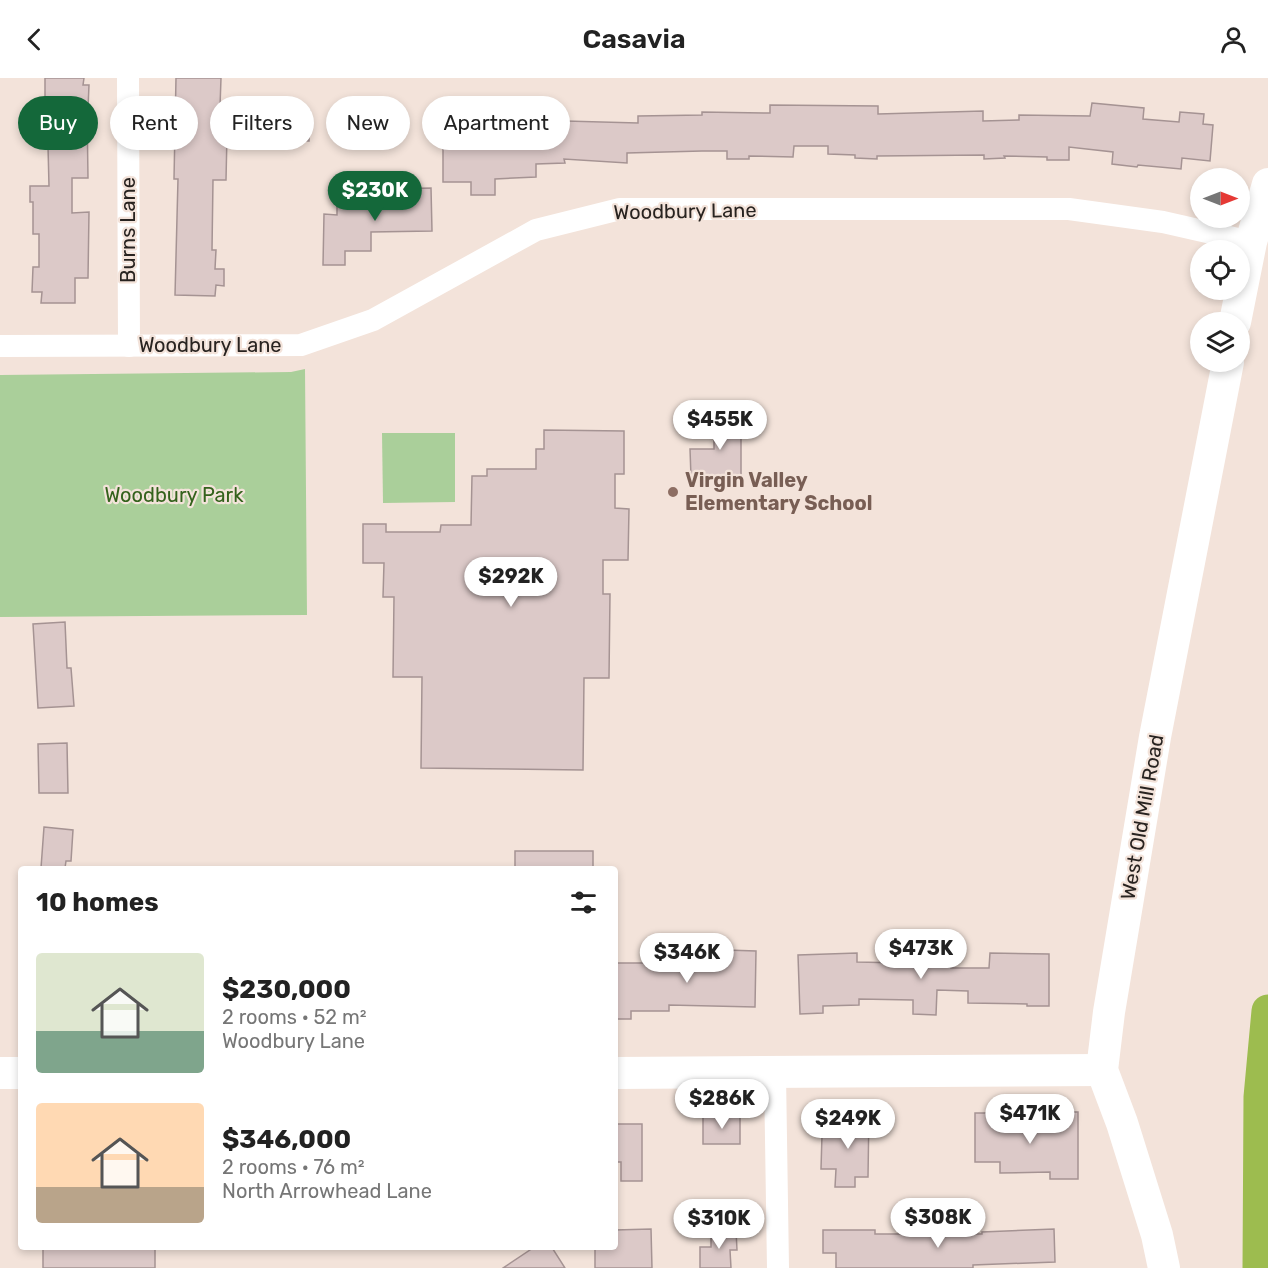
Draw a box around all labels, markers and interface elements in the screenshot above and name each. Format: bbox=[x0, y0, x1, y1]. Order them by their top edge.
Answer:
icon: back bbox=[18, 23, 51, 56]
text: Casavia bbox=[582, 23, 686, 55]
icon: person bbox=[1217, 23, 1250, 56]
chip: Buy bbox=[18, 96, 98, 150]
chip: Rent bbox=[110, 96, 198, 150]
chip: Filters bbox=[210, 96, 314, 150]
chip: New bbox=[326, 96, 410, 150]
chip: Apartment bbox=[422, 96, 570, 150]
north arrow bbox=[1190, 168, 1250, 228]
map controls bbox=[1190, 168, 1250, 372]
pin: $230K bbox=[333, 171, 417, 222]
street label: Burns Lane bbox=[116, 177, 140, 283]
text: $230K bbox=[342, 178, 408, 202]
street label: Woodbury Lane bbox=[613, 198, 757, 224]
button: locate bbox=[1190, 240, 1250, 300]
button: layers bbox=[1190, 312, 1250, 372]
street label: Woodbury Lane bbox=[138, 333, 282, 357]
pin: $455K bbox=[678, 400, 762, 451]
text: $455K bbox=[687, 407, 753, 431]
place label: Virgin Valley Elementary School bbox=[685, 468, 872, 515]
park label: Woodbury Park bbox=[104, 483, 244, 507]
marker: Virgin Valley Elementary School bbox=[666, 485, 680, 499]
pin: $292K bbox=[469, 557, 553, 608]
text: $292K bbox=[478, 564, 544, 588]
street label: West Old Mill Road bbox=[1116, 732, 1168, 902]
icon: filters bbox=[567, 886, 600, 919]
text: 10 homes bbox=[36, 887, 159, 918]
pin: $473K bbox=[879, 929, 963, 980]
pin: $346K bbox=[645, 933, 729, 984]
text: $473K bbox=[889, 936, 953, 960]
text: $346K bbox=[654, 940, 720, 964]
text: $230,000 bbox=[222, 974, 351, 1005]
icon: home bbox=[84, 977, 156, 1049]
text: 2 rooms · 52 m² bbox=[222, 1005, 367, 1029]
text: Woodbury Lane bbox=[222, 1029, 365, 1053]
pin: $286K bbox=[680, 1079, 764, 1130]
text: $286K bbox=[689, 1086, 755, 1110]
pin: $471K bbox=[988, 1094, 1072, 1145]
pin: $249K bbox=[806, 1099, 890, 1150]
text: $471K bbox=[999, 1101, 1061, 1125]
text: $249K bbox=[815, 1106, 881, 1130]
text: $346,000 bbox=[222, 1124, 351, 1155]
icon: home bbox=[84, 1127, 156, 1199]
text: 2 rooms · 76 m² bbox=[222, 1155, 365, 1179]
text: North Arrowhead Lane bbox=[222, 1179, 432, 1203]
pin: $308K bbox=[896, 1198, 980, 1249]
pin: $310K bbox=[677, 1199, 761, 1250]
text: $308K bbox=[905, 1205, 971, 1229]
text: $310K bbox=[687, 1206, 751, 1230]

